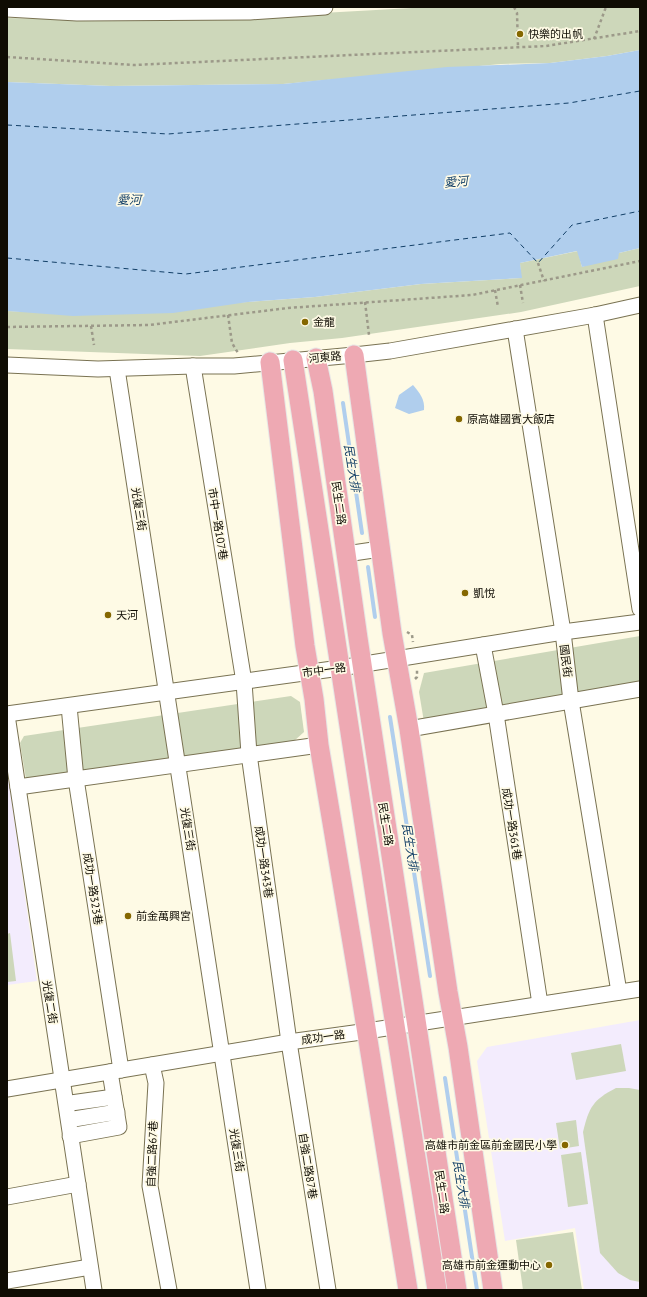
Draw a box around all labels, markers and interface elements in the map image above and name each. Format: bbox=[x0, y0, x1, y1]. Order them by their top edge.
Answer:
place label: 快樂的出帆 bbox=[528, 27, 583, 41]
marker: 快樂的出帆 bbox=[515, 29, 525, 39]
water label: 愛河 bbox=[443, 173, 471, 190]
water label: 愛河 bbox=[117, 192, 143, 207]
place label: 金龍 bbox=[313, 315, 335, 329]
marker: 金龍 bbox=[300, 317, 310, 327]
street label: 河東路 bbox=[308, 349, 342, 365]
place label: 原高雄國賓大飯店 bbox=[467, 412, 555, 426]
marker: 原高雄國賓大飯店 bbox=[454, 414, 464, 424]
water label: 民生大排 bbox=[341, 443, 364, 495]
street label: 民生二路 bbox=[329, 480, 349, 526]
street label: 光復三街 bbox=[129, 486, 149, 532]
street label: 市中一路107巷 bbox=[205, 487, 231, 561]
place label: 凱悅 bbox=[473, 586, 495, 600]
marker: 凱悅 bbox=[460, 588, 470, 598]
place label: 天河 bbox=[116, 608, 138, 622]
marker: 天河 bbox=[103, 610, 113, 620]
street label: 國民街 bbox=[557, 644, 575, 678]
street label: 市中一路 bbox=[301, 660, 347, 680]
street label: 成功一路361巷 bbox=[499, 787, 525, 861]
street label: 民生二路 bbox=[376, 801, 396, 847]
street label: 光復三街 bbox=[178, 806, 198, 852]
water label: 民生大排 bbox=[399, 822, 422, 874]
street label: 成功一路343巷 bbox=[252, 825, 276, 899]
street label: 成功一路323巷 bbox=[80, 852, 106, 926]
place label: 前金萬興宮 bbox=[136, 909, 191, 923]
marker: 前金萬興宮 bbox=[123, 911, 133, 921]
street label: 光復二街 bbox=[40, 979, 60, 1025]
street label: 成功一路 bbox=[300, 1027, 346, 1047]
street label: 自強二路67巷 bbox=[144, 1120, 160, 1188]
street label: 光復三街 bbox=[227, 1127, 247, 1173]
street label: 自強二路87巷 bbox=[296, 1132, 320, 1200]
place label: 高雄市前金區前金國民小學 bbox=[425, 1138, 557, 1152]
marker: 高雄市前金區前金國民小學 bbox=[560, 1140, 570, 1150]
water label: 民生大排 bbox=[450, 1159, 473, 1211]
street label: 民生二路 bbox=[432, 1169, 452, 1215]
place label: 高雄市前金運動中心 bbox=[442, 1258, 541, 1272]
marker: 高雄市前金運動中心 bbox=[544, 1260, 554, 1270]

